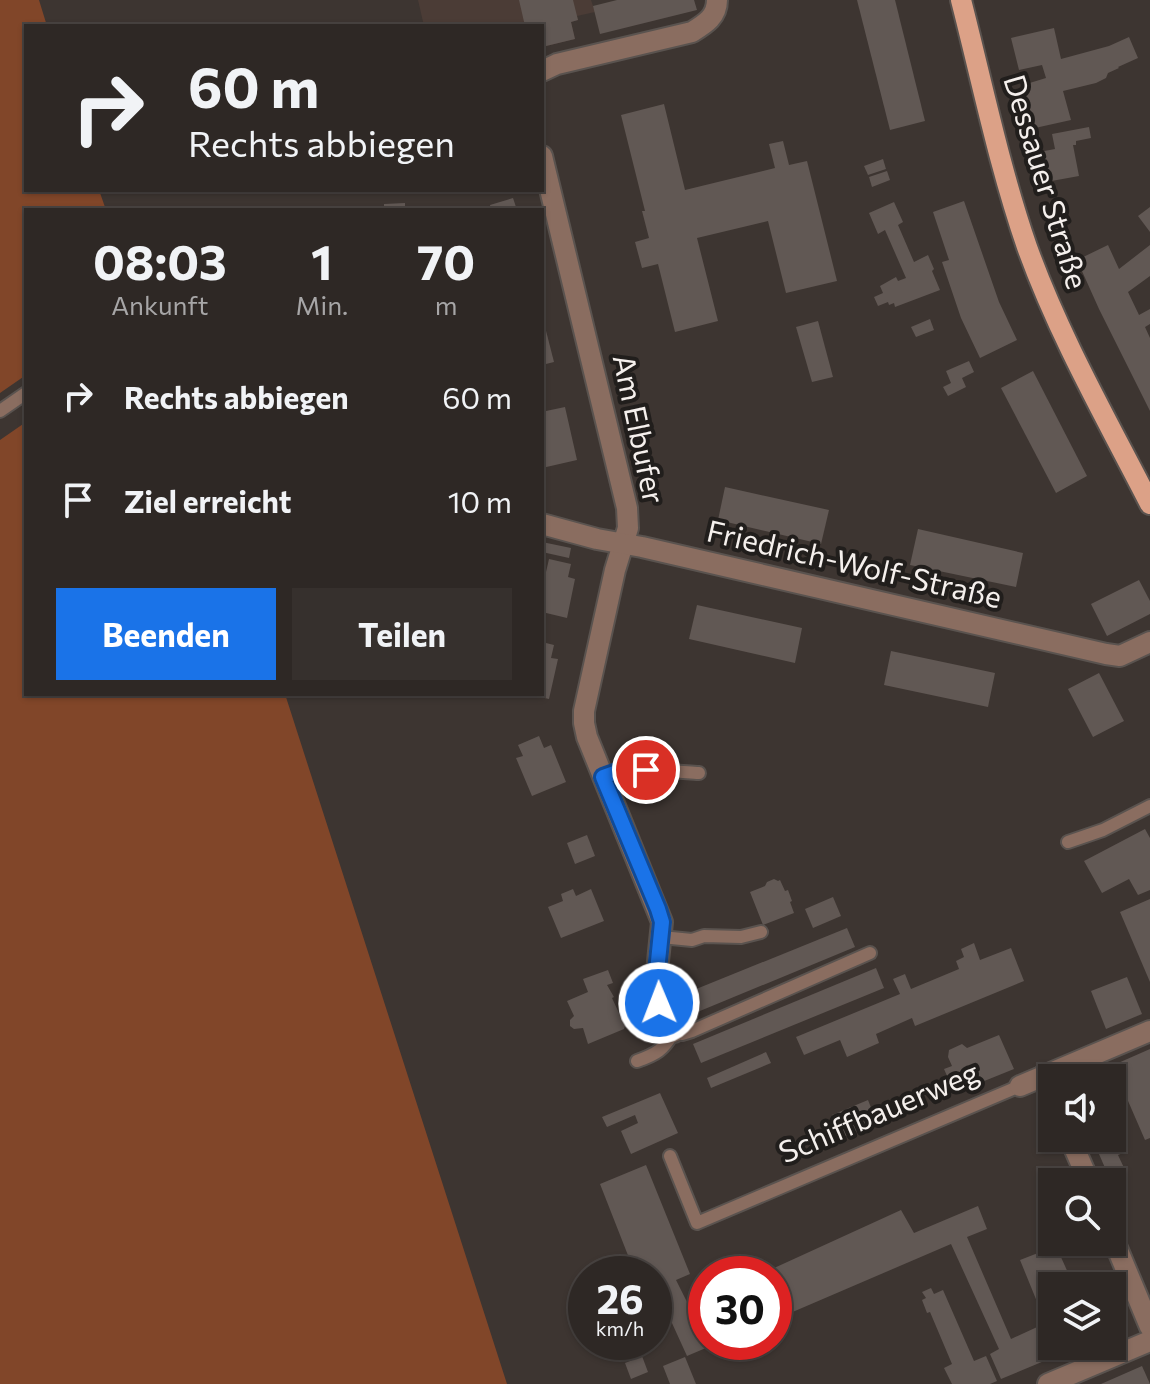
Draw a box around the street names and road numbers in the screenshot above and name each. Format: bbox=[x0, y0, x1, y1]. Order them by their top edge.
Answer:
street label: Dessauer Straße bbox=[997, 70, 1098, 293]
street label: Am Elbufer bbox=[607, 351, 674, 506]
street label: Friedrich-Wolf-Straße bbox=[704, 511, 1006, 614]
street label: Schiffbauerweg bbox=[772, 1052, 984, 1170]

